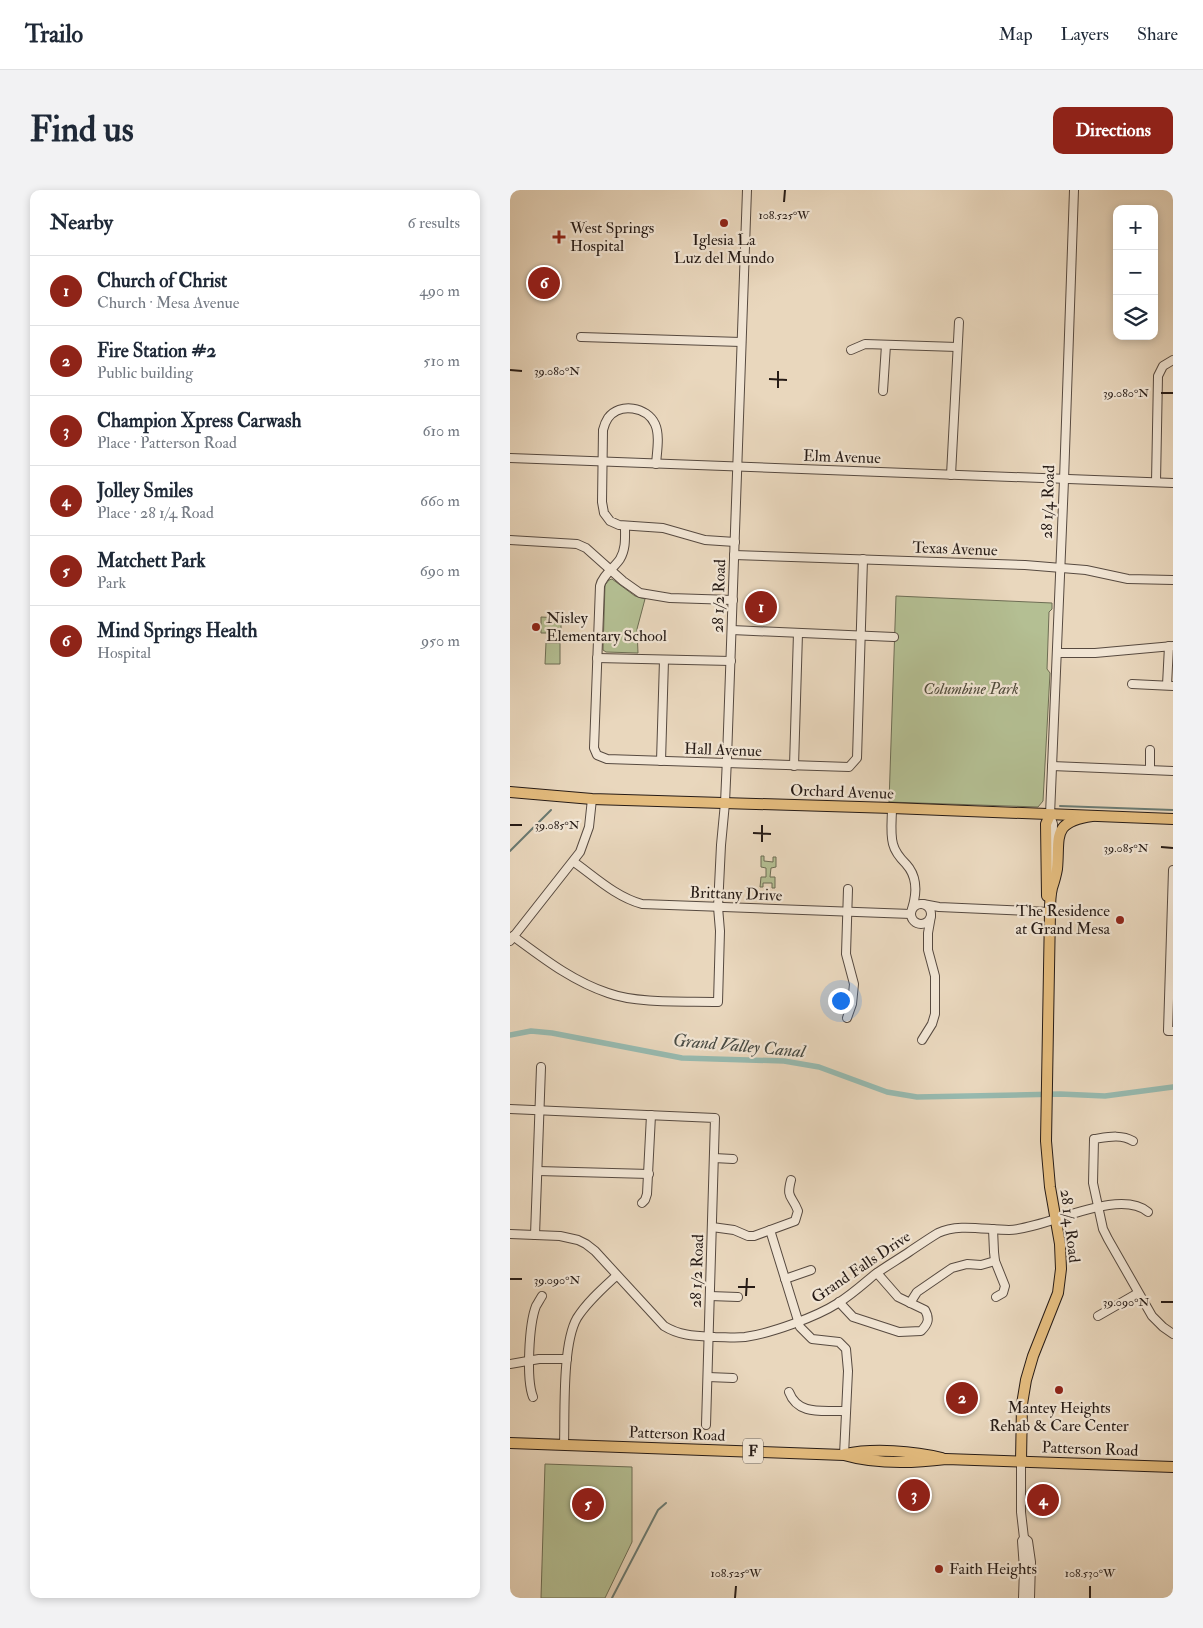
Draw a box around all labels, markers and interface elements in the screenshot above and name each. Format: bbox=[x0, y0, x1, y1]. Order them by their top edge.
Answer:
text: Trailo bbox=[25, 19, 83, 50]
text: Map bbox=[999, 23, 1033, 46]
text: Layers bbox=[1061, 23, 1109, 46]
text: Share bbox=[1137, 23, 1178, 46]
button: Directions bbox=[1053, 107, 1173, 154]
text: Find us bbox=[30, 108, 134, 152]
map controls bbox=[1113, 205, 1158, 340]
button: + bbox=[1113, 205, 1158, 250]
text: 108.525°W bbox=[758, 208, 810, 223]
text: Nearby bbox=[50, 209, 113, 236]
text: 6 results bbox=[408, 213, 460, 233]
marker: Iglesia La Luz del Mundo bbox=[718, 217, 730, 229]
place label: West Springs Hospital bbox=[569, 218, 654, 257]
marker: West Springs Hospital bbox=[552, 230, 566, 244]
place label: Iglesia La Luz del Mundo bbox=[674, 230, 774, 268]
button: − bbox=[1113, 250, 1158, 295]
pin: 6 bbox=[528, 264, 560, 302]
text: Church of Christ bbox=[97, 269, 227, 293]
text: 1 bbox=[63, 281, 69, 301]
text: 490 m bbox=[419, 281, 460, 301]
text: Church · Mesa Avenue bbox=[97, 293, 240, 313]
button: layers bbox=[1113, 295, 1158, 340]
text: Fire Station #2 bbox=[97, 339, 216, 363]
text: 2 bbox=[62, 351, 70, 371]
text: 510 m bbox=[423, 351, 460, 371]
text: Public building bbox=[97, 363, 193, 383]
text: 39.080°N bbox=[534, 364, 580, 379]
text: 39.080°N bbox=[1103, 386, 1149, 401]
text: Champion Xpress Carwash bbox=[97, 409, 302, 433]
text: 3 bbox=[63, 421, 69, 441]
text: 610 m bbox=[422, 421, 460, 441]
text: Place · Patterson Road bbox=[97, 433, 237, 453]
street label: Elm Avenue bbox=[803, 446, 881, 468]
street label: 28 1/4 Road bbox=[1037, 465, 1059, 539]
text: Jolley Smiles bbox=[97, 479, 193, 503]
text: 4 bbox=[62, 491, 70, 511]
text: 660 m bbox=[420, 491, 460, 511]
text: Place · 28 1/4 Road bbox=[97, 503, 214, 523]
street label: Texas Avenue bbox=[912, 538, 998, 560]
text: Matchett Park bbox=[97, 549, 206, 573]
street label: 28 1/2 Road bbox=[708, 559, 730, 633]
text: 5 bbox=[62, 561, 70, 581]
text: 690 m bbox=[420, 561, 460, 581]
text: Park bbox=[97, 573, 126, 593]
pin: 1 bbox=[745, 588, 777, 626]
place label: Nisley Elementary School bbox=[546, 608, 667, 646]
text: Mind Springs Health bbox=[97, 619, 257, 643]
marker: Nisley Elementary School bbox=[530, 621, 542, 633]
text: 6 bbox=[62, 631, 70, 651]
text: 950 m bbox=[421, 631, 460, 651]
text: Hospital bbox=[97, 643, 151, 663]
park label: Columbine Park bbox=[923, 679, 1019, 699]
street label: Hall Avenue bbox=[684, 739, 762, 761]
street label: Orchard Avenue bbox=[790, 780, 895, 804]
text: 39.085°N bbox=[534, 818, 580, 833]
text: 39.085°N bbox=[1103, 841, 1149, 856]
street label: Brittany Drive bbox=[689, 882, 783, 906]
place label: The Residence at Grand Mesa bbox=[1015, 901, 1110, 939]
marker: The Residence at Grand Mesa bbox=[1114, 914, 1126, 926]
your location bbox=[828, 988, 854, 1014]
water label: Grand Valley Canal bbox=[672, 1029, 808, 1063]
street label: 28 1/4 Road bbox=[1056, 1188, 1084, 1264]
street label: Grand Falls Drive bbox=[808, 1226, 915, 1308]
street label: 28 1/2 Road bbox=[686, 1234, 708, 1308]
text: 39.090°N bbox=[534, 1273, 581, 1288]
text: 39.090°N bbox=[1103, 1295, 1150, 1310]
pin: 2 bbox=[946, 1379, 978, 1417]
marker: Mantey Heights Rehab & Care Center bbox=[1053, 1384, 1065, 1396]
place label: Mantey Heights Rehab & Care Center bbox=[989, 1398, 1129, 1436]
street label: Patterson Road bbox=[628, 1422, 726, 1446]
street label: Patterson Road bbox=[1041, 1437, 1139, 1461]
road number: F bbox=[743, 1438, 763, 1464]
pin: 3 bbox=[898, 1476, 930, 1514]
pin: 4 bbox=[1027, 1481, 1059, 1519]
pin: 5 bbox=[572, 1485, 604, 1523]
place label: Faith Heights bbox=[949, 1559, 1037, 1579]
marker: Faith Heights bbox=[933, 1563, 945, 1575]
text: 108.525°W bbox=[710, 1566, 762, 1581]
text: 108.530°W bbox=[1065, 1566, 1116, 1581]

